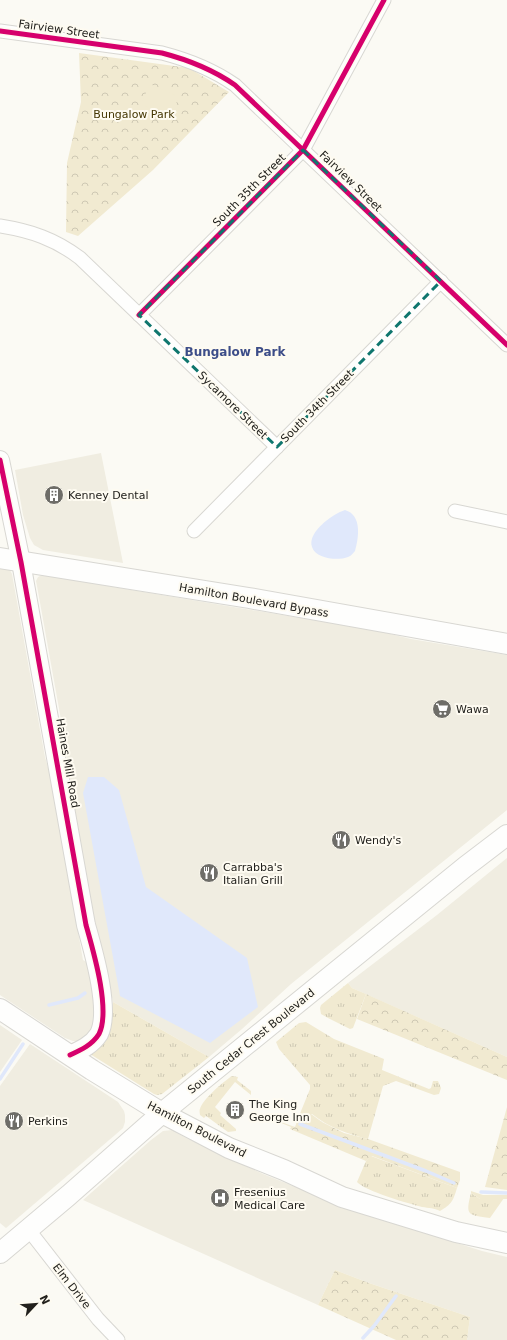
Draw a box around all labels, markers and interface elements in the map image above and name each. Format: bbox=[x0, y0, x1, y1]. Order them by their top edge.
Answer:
street label: Fairview Street bbox=[17, 17, 101, 42]
park label: Bungalow Park bbox=[93, 108, 175, 121]
street label: Fairview Street bbox=[317, 148, 385, 215]
street label: South 35th Street bbox=[210, 151, 289, 229]
district label: Bungalow Park bbox=[184, 345, 287, 359]
street label: South 34th Street bbox=[278, 367, 357, 445]
street label: Sycamore Street bbox=[195, 369, 271, 442]
building icon: Kenney Dental bbox=[43, 484, 65, 506]
place label: Kenney Dental bbox=[68, 489, 148, 502]
street label: Hamilton Boulevard Bypass bbox=[178, 581, 330, 620]
supermarket icon: Wawa bbox=[431, 698, 453, 720]
place label: Wawa bbox=[456, 703, 489, 716]
street label: Haines Mill Road bbox=[53, 717, 82, 809]
restaurant icon: Wendy's bbox=[330, 829, 352, 851]
place label: Wendy's bbox=[355, 834, 401, 847]
place label: Carrabba's Italian Grill bbox=[223, 861, 283, 887]
restaurant icon: Carrabba's Italian Grill bbox=[198, 862, 220, 884]
street label: South Cedar Crest Boulevard bbox=[185, 986, 317, 1097]
place label: The King George Inn bbox=[248, 1098, 310, 1124]
street label: Hamilton Boulevard bbox=[145, 1099, 248, 1160]
building icon: The King George Inn bbox=[224, 1099, 246, 1121]
restaurant icon: Perkins bbox=[3, 1110, 25, 1132]
place label: Perkins bbox=[28, 1115, 68, 1128]
place label: Fresenius Medical Care bbox=[234, 1186, 305, 1212]
hospital icon: Fresenius Medical Care bbox=[209, 1187, 231, 1209]
street label: Elm Drive bbox=[50, 1261, 93, 1312]
north arrow bbox=[16, 1284, 56, 1324]
text: N bbox=[37, 1293, 52, 1307]

